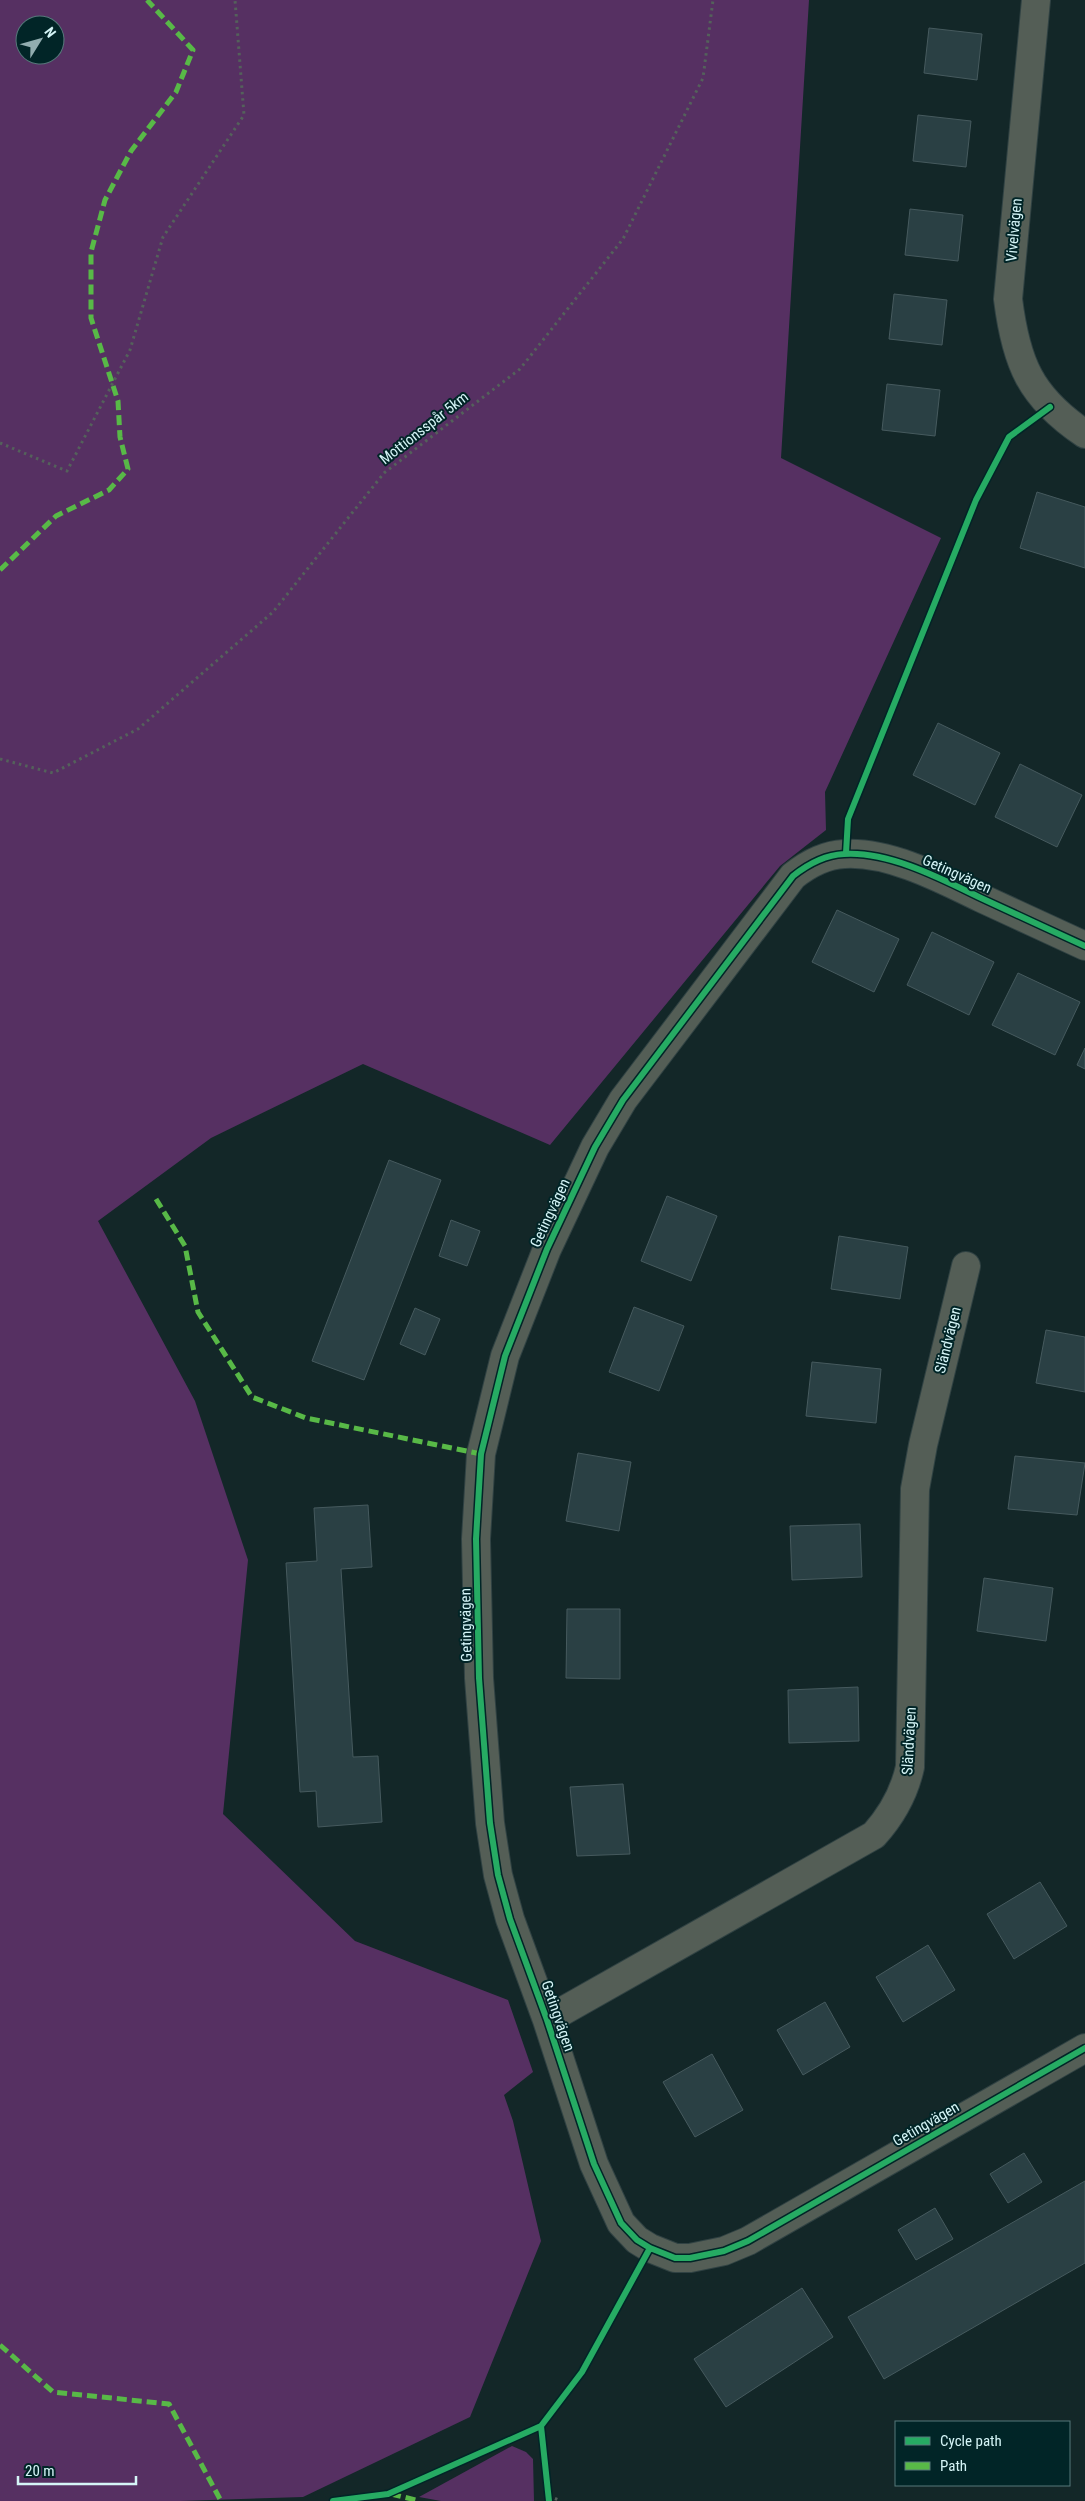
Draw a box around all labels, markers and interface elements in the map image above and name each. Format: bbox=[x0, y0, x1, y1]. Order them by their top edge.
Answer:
north arrow bbox=[15, 15, 65, 65]
text: N bbox=[41, 24, 59, 40]
street label: Vivelvägen bbox=[1002, 197, 1026, 263]
street label: Mottionsspår 5km bbox=[376, 388, 472, 468]
street label: Getingvägen bbox=[920, 851, 994, 897]
street label: Getingvägen bbox=[526, 1176, 574, 1250]
street label: Sländvägen bbox=[931, 1305, 965, 1375]
street label: Getingvägen bbox=[456, 1588, 476, 1662]
street label: Sländvägen bbox=[898, 1706, 920, 1776]
street label: Getingvägen bbox=[538, 1978, 578, 2054]
street label: Getingvägen bbox=[890, 2098, 962, 2150]
legend bbox=[895, 2421, 1070, 2486]
text: Cycle path bbox=[940, 2432, 1002, 2450]
scale bar bbox=[18, 2454, 135, 2486]
text: Path bbox=[940, 2457, 967, 2475]
text: 20 m bbox=[25, 2462, 55, 2480]

